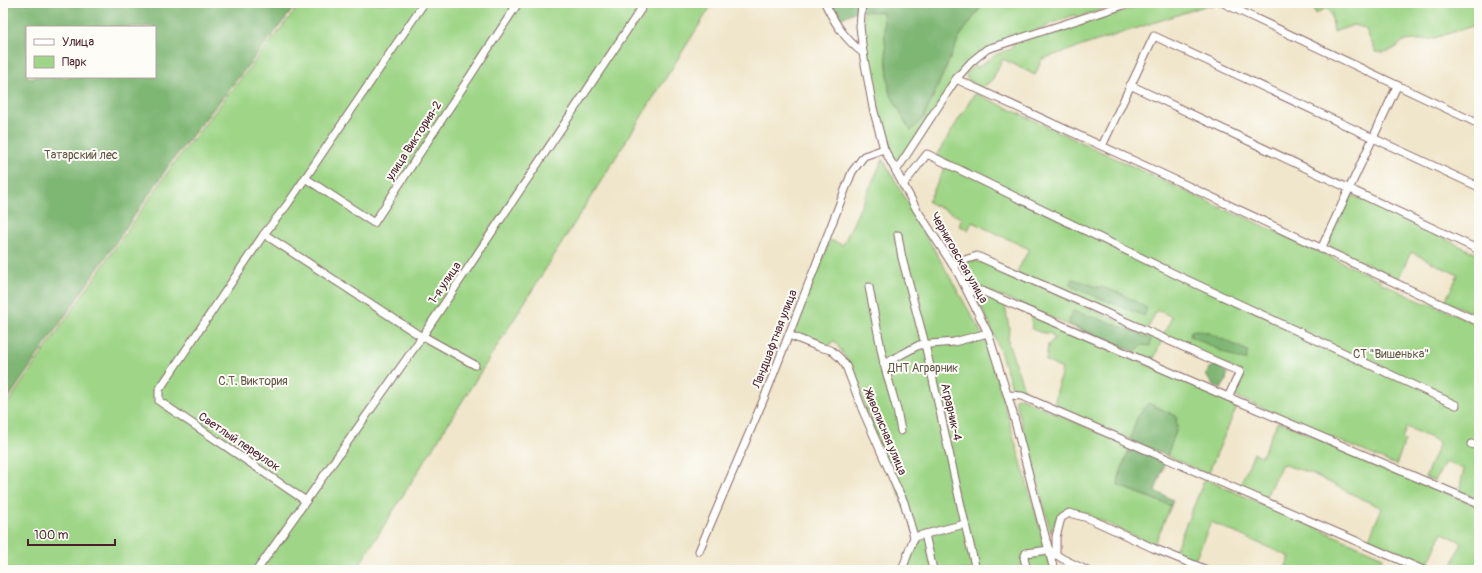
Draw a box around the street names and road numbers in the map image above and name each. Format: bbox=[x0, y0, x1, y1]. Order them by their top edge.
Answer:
street label: улица Виктория-2 bbox=[382, 98, 445, 184]
street label: Черниговская улица bbox=[927, 210, 991, 307]
street label: 1-я улица bbox=[425, 259, 465, 307]
street label: Ландшафтная улица bbox=[749, 287, 801, 391]
street label: Аграрник-4 bbox=[937, 382, 965, 442]
street label: Живописная улица bbox=[859, 385, 910, 478]
street label: Светлый переулок bbox=[195, 409, 283, 475]

